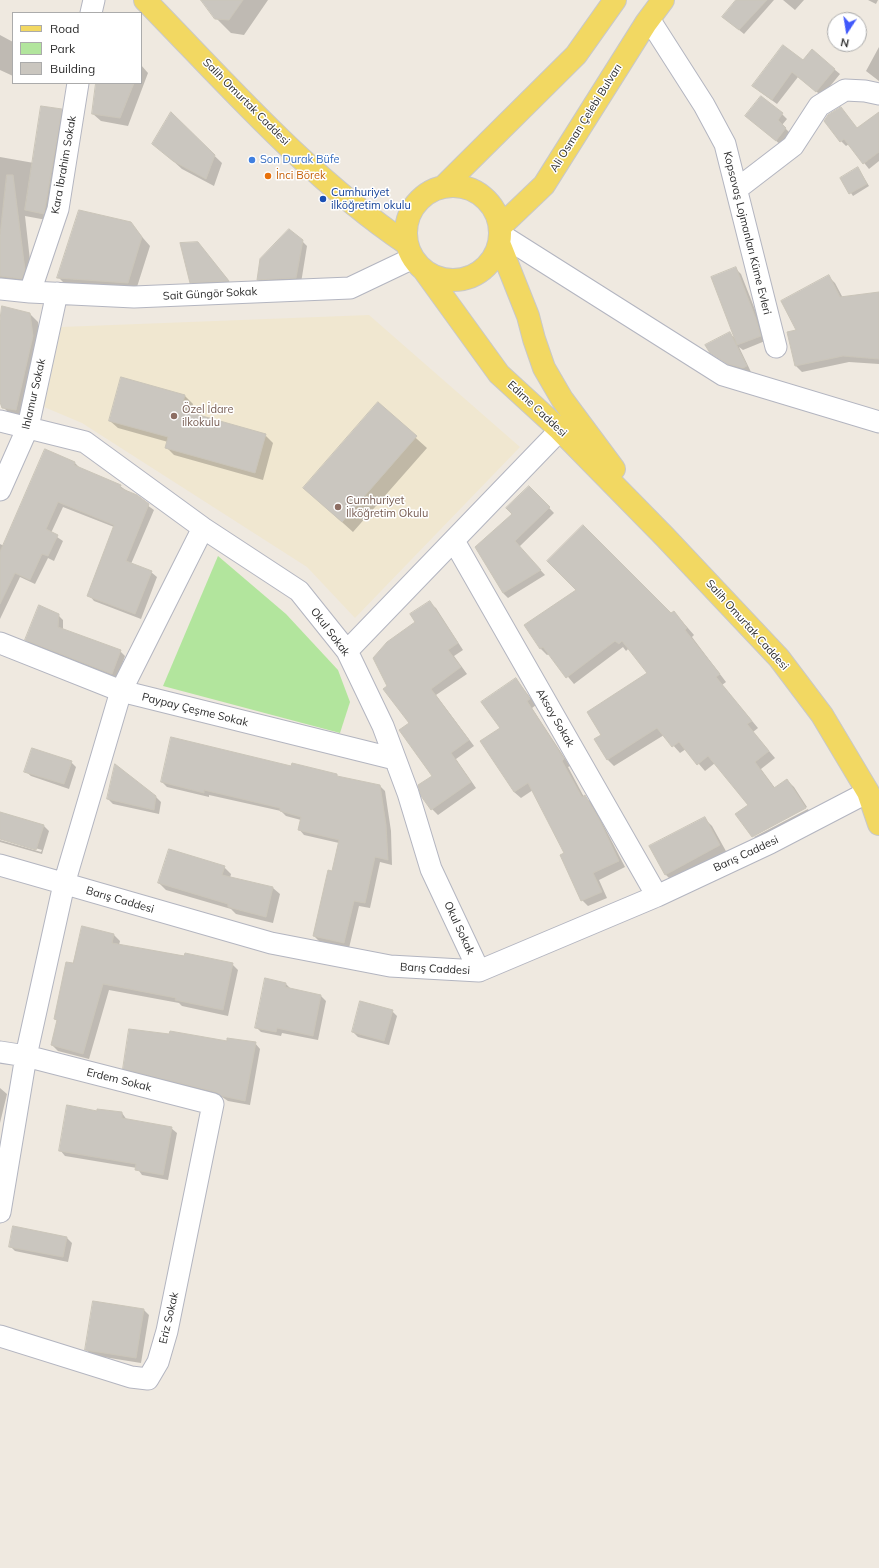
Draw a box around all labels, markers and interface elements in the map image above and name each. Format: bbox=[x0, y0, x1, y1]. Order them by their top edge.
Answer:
legend bbox=[12, 12, 142, 84]
north arrow bbox=[827, 12, 867, 52]
text: Road bbox=[50, 21, 79, 36]
text: N bbox=[839, 35, 850, 50]
text: Park bbox=[50, 41, 75, 56]
street label: Salih Omurtak Caddesi bbox=[200, 56, 292, 148]
text: Building bbox=[50, 61, 95, 76]
street label: Ali Osman Çelebi Bulvarı bbox=[547, 62, 625, 174]
street label: Kara İbrahim Sokak bbox=[49, 115, 79, 215]
street label: Kopsavaş Lojmanları Küme Evleri bbox=[720, 150, 774, 316]
place label: Son Durak Büfe bbox=[260, 153, 339, 167]
marker: Son Durak Büfe bbox=[247, 155, 257, 165]
place label: İnci Börek bbox=[276, 169, 326, 183]
marker: İnci Börek bbox=[263, 171, 273, 181]
place label: Cumhuriyet ilköğretim okulu bbox=[331, 186, 411, 212]
marker: Cumhuriyet ilköğretim okulu bbox=[318, 194, 328, 204]
street label: Sait Güngör Sokak bbox=[163, 285, 257, 303]
street label: Ihlamur Sokak bbox=[19, 357, 49, 431]
street label: Edirne Caddesi bbox=[505, 378, 569, 440]
place label: Özel İdare ilkokulu bbox=[182, 403, 234, 429]
marker: Özel İdare ilkokulu bbox=[169, 411, 179, 421]
place label: Cumhuriyet İlköğretim Okulu bbox=[346, 494, 428, 520]
marker: Cumhuriyet İlköğretim Okulu bbox=[333, 502, 343, 512]
street label: Salih Omurtak Caddesi bbox=[703, 577, 791, 673]
street label: Okul Sokak bbox=[308, 605, 352, 659]
street label: Aksoy Sokak bbox=[533, 687, 577, 749]
street label: Paypay Çeşme Sokak bbox=[140, 690, 250, 730]
street label: Barış Caddesi bbox=[711, 833, 781, 875]
street label: Barış Caddesi bbox=[84, 884, 156, 916]
street label: Okul Sokak bbox=[441, 899, 477, 957]
street label: Barış Caddesi bbox=[400, 961, 470, 977]
street label: Erdem Sokak bbox=[85, 1066, 153, 1094]
street label: Eriz Sokak bbox=[157, 1291, 181, 1345]

